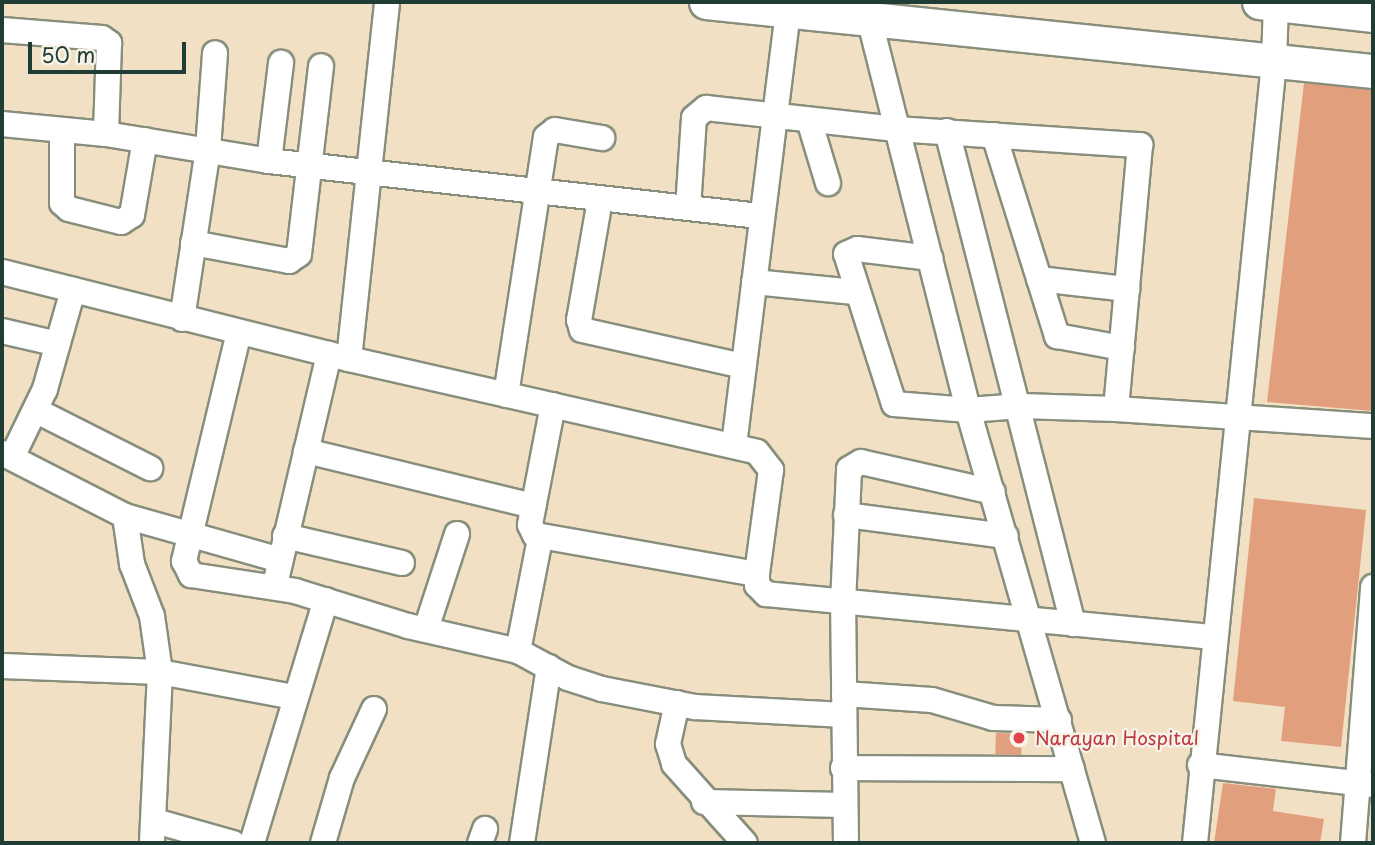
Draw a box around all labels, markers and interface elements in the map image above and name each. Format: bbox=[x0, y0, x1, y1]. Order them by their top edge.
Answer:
scale bar bbox=[32, 28, 189, 72]
text: 50 m bbox=[41, 38, 95, 70]
place label: Narayan Hospital bbox=[1035, 727, 1198, 749]
marker: Narayan Hospital bbox=[1009, 728, 1029, 748]

